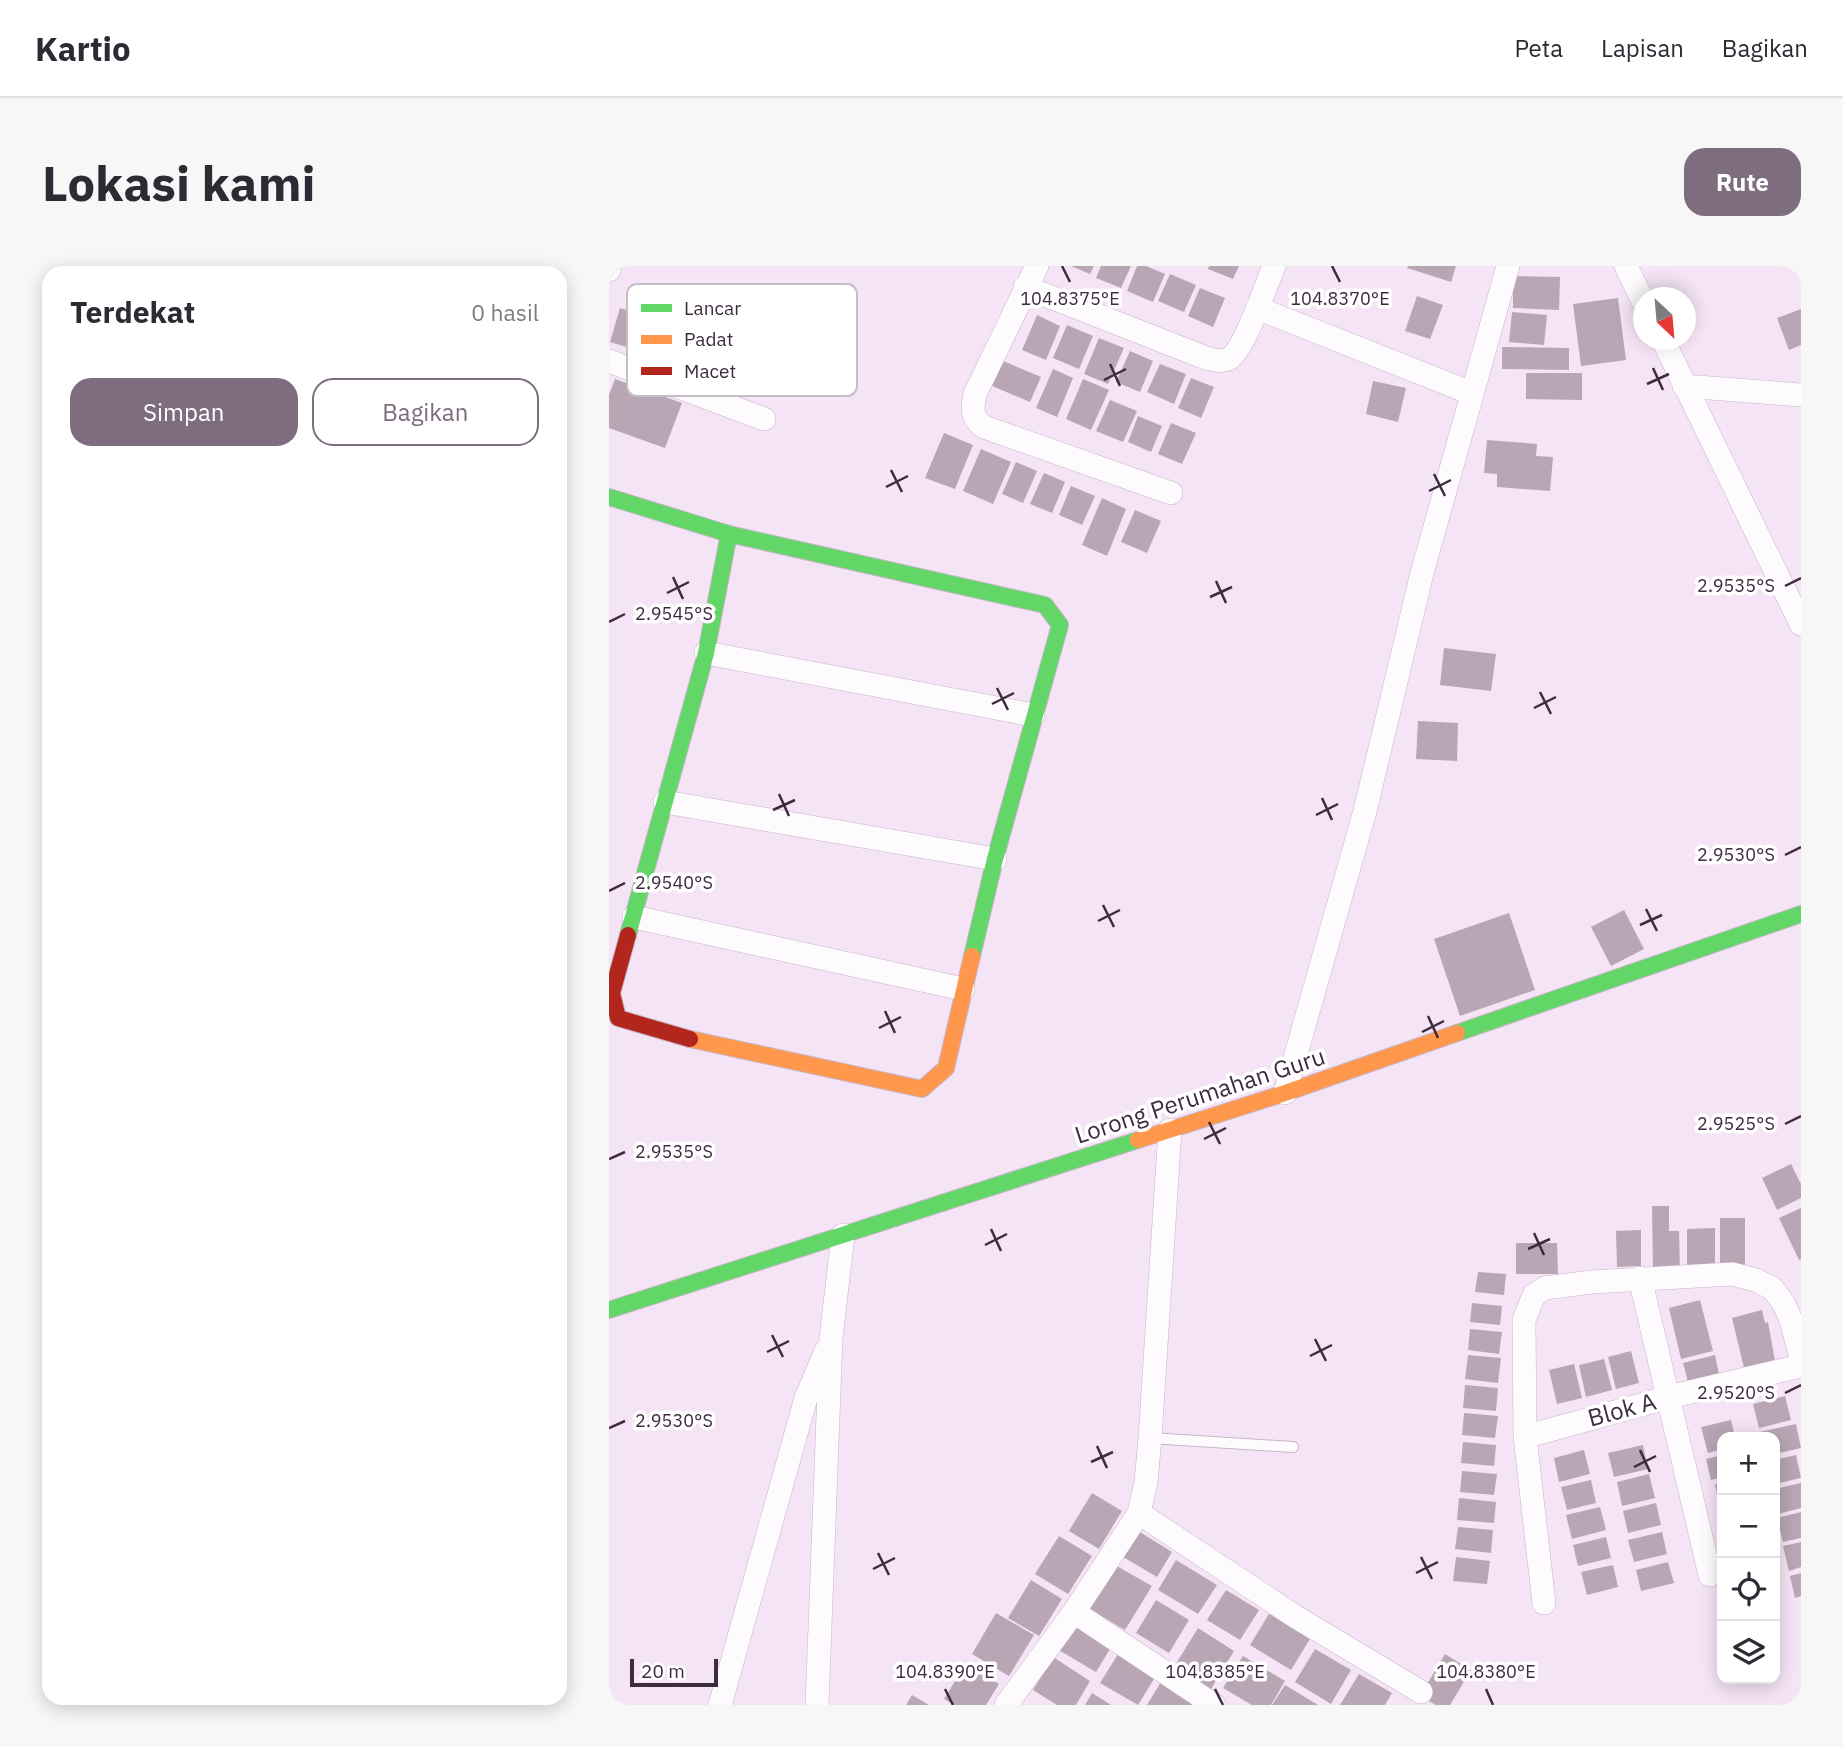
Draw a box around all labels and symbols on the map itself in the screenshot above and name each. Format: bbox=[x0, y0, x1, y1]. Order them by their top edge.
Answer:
legend bbox=[627, 284, 857, 396]
text: 104.8375°E bbox=[1020, 287, 1120, 310]
text: 104.8370°E bbox=[1290, 287, 1390, 310]
north arrow bbox=[1633, 287, 1696, 350]
text: Lancar bbox=[684, 296, 741, 320]
text: Padat bbox=[684, 327, 733, 351]
text: Macet bbox=[684, 359, 736, 383]
text: 2.9535°S bbox=[1697, 574, 1775, 597]
text: 2.9545°S bbox=[635, 602, 713, 625]
text: 2.9530°S bbox=[1697, 843, 1775, 866]
text: 2.9540°S bbox=[635, 871, 713, 894]
street label: Lorong Perumahan Guru bbox=[1071, 1039, 1329, 1151]
text: 2.9525°S bbox=[1697, 1112, 1775, 1135]
text: 2.9535°S bbox=[635, 1140, 713, 1163]
text: 2.9520°S bbox=[1697, 1381, 1775, 1404]
street label: Blok A bbox=[1584, 1385, 1659, 1433]
text: 2.9530°S bbox=[635, 1409, 713, 1432]
scale bar bbox=[630, 1656, 717, 1688]
text: 104.8390°E bbox=[895, 1660, 995, 1683]
text: 104.8385°E bbox=[1165, 1660, 1265, 1683]
text: 104.8380°E bbox=[1436, 1660, 1536, 1683]

